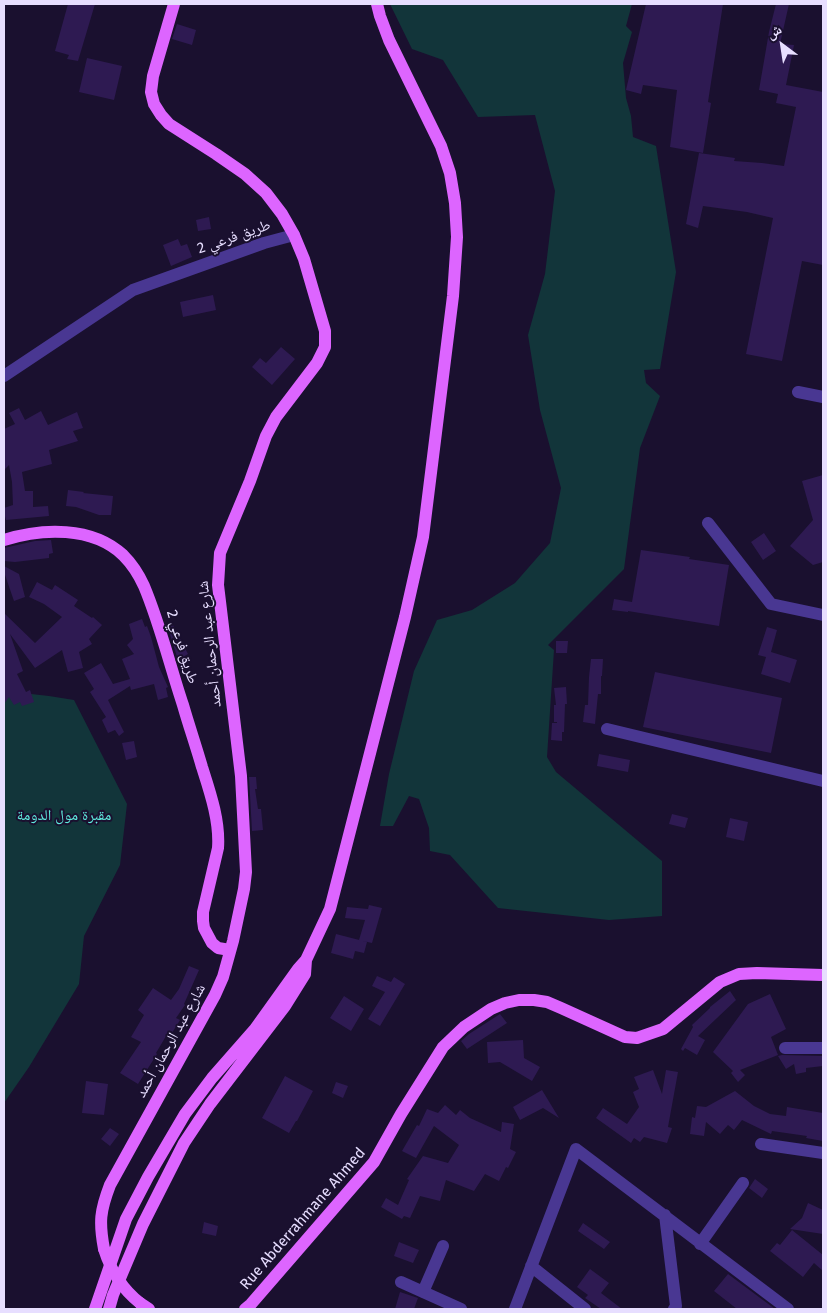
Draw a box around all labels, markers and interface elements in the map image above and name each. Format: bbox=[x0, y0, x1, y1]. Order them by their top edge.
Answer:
north arrow bbox=[757, 20, 807, 70]
text: ش bbox=[763, 21, 785, 43]
street label: طريق فرعي 2 bbox=[195, 216, 273, 258]
street label: شارع عبد الرحمان أحمد bbox=[194, 580, 226, 708]
street label: طريق فرعي 2 bbox=[162, 608, 202, 686]
park label: مقبرة مول الدومة bbox=[17, 807, 111, 825]
street label: شارع عبد الرحمان أحمد bbox=[132, 981, 210, 1101]
street label: Rue Abderrahmane Ahmed bbox=[237, 1144, 369, 1294]

